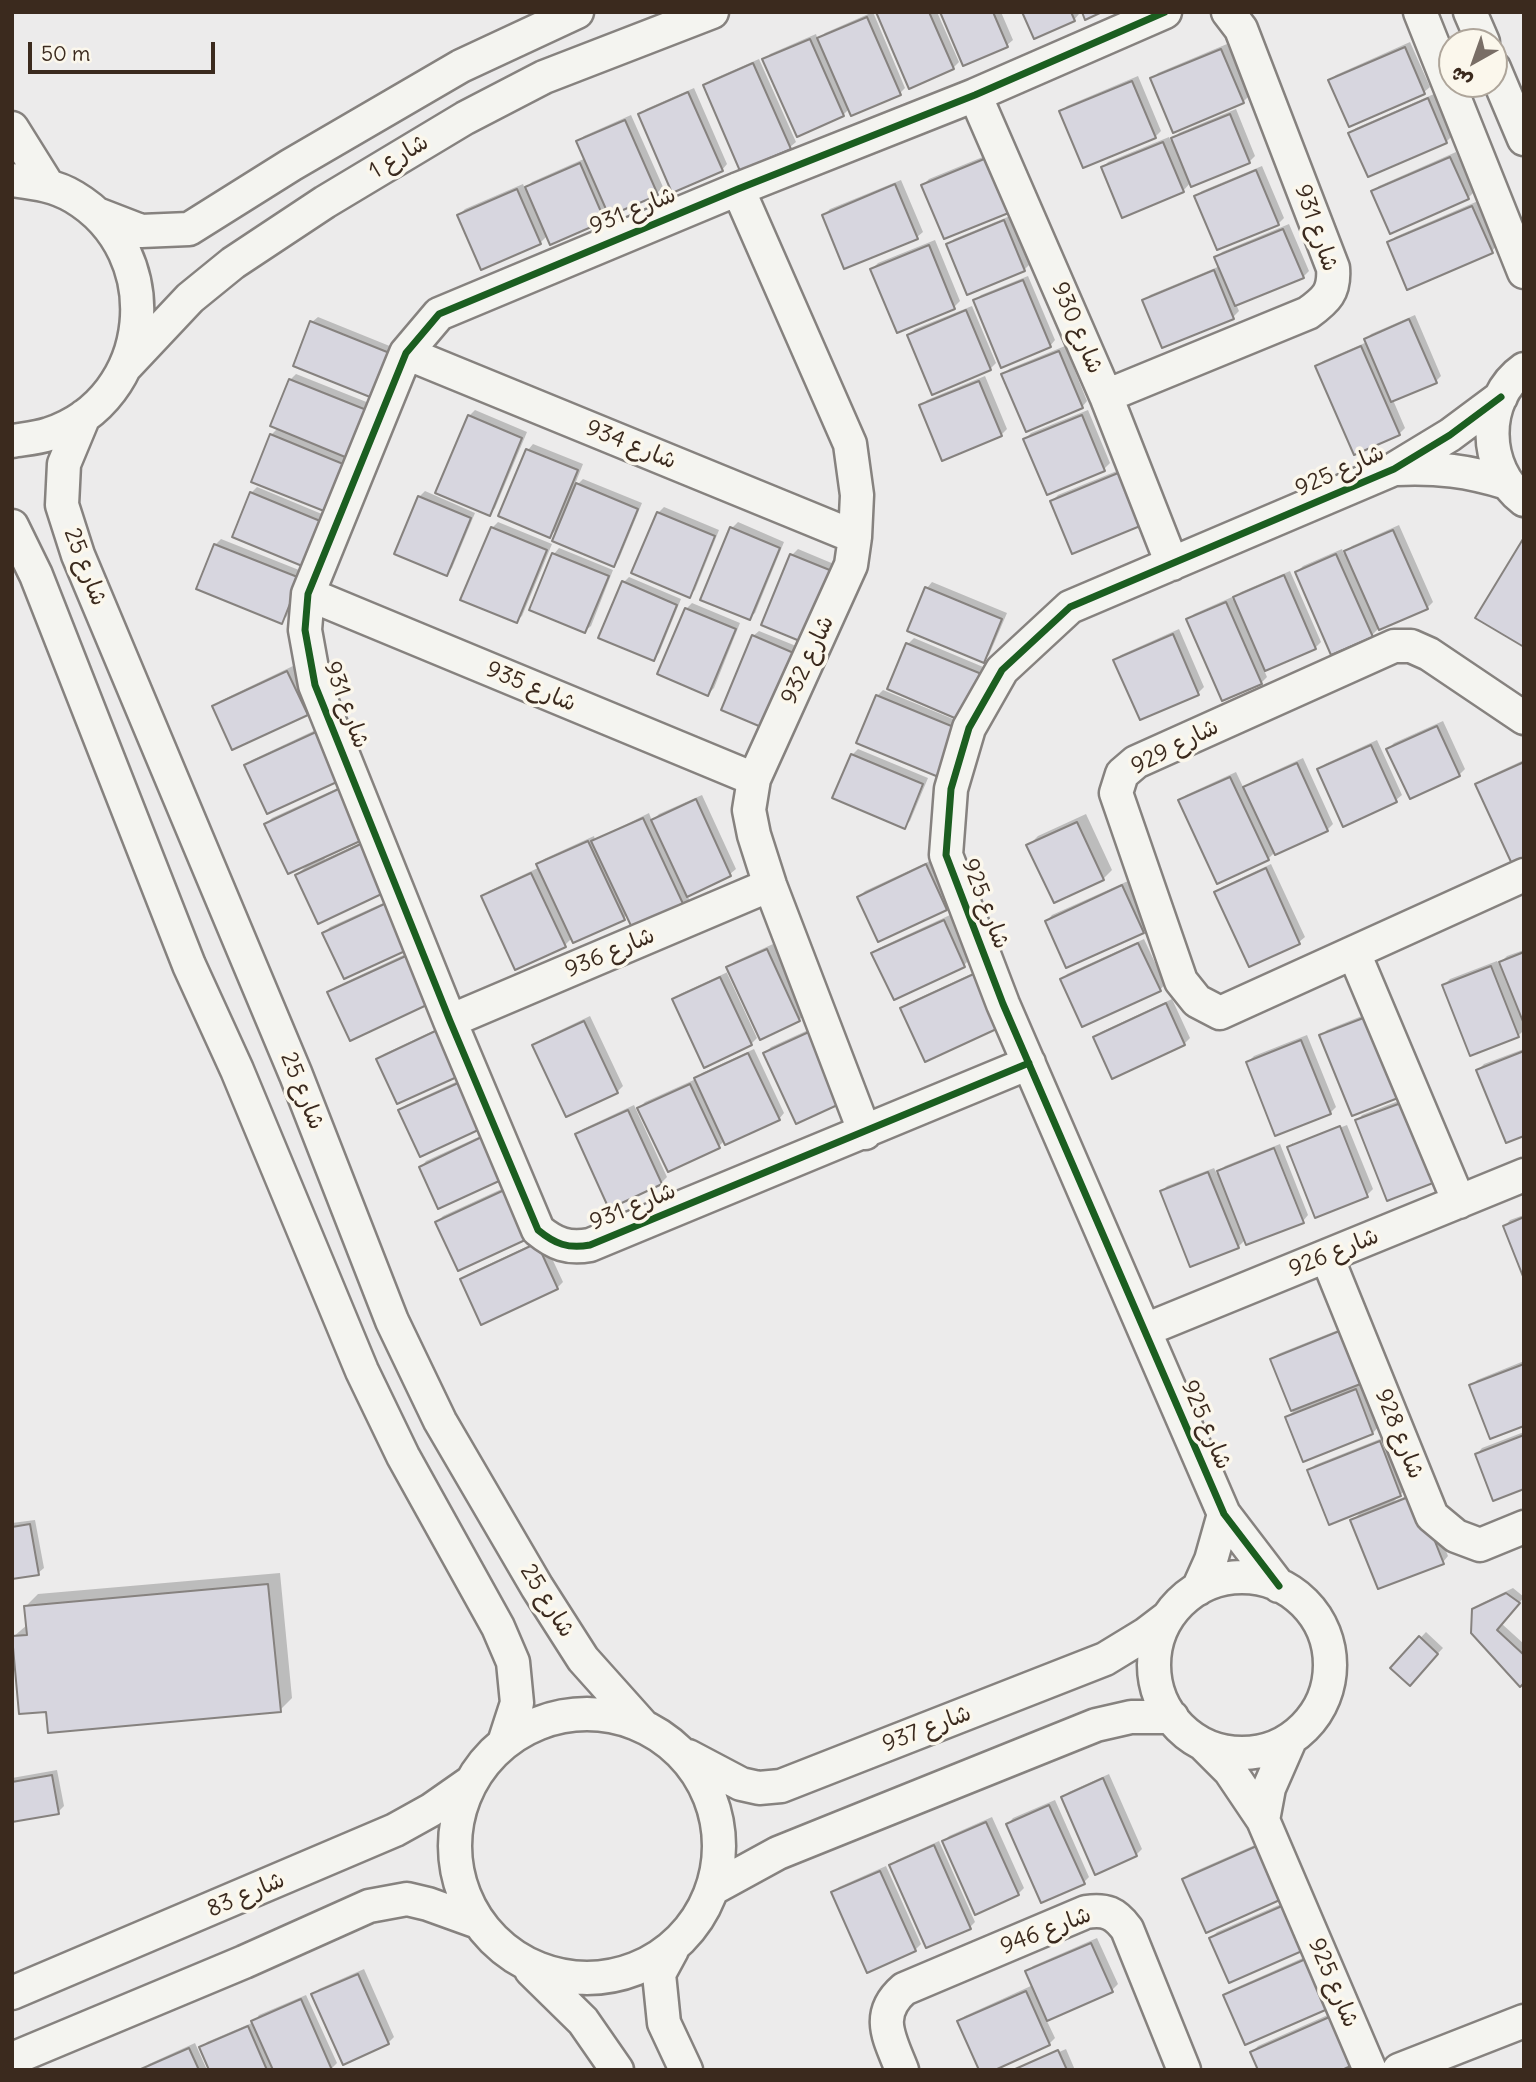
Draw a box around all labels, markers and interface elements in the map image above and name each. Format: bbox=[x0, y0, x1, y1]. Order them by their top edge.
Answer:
scale bar bbox=[32, 28, 219, 72]
north arrow bbox=[1438, 28, 1508, 98]
text: 50 m bbox=[41, 40, 90, 67]
text: ش bbox=[1445, 62, 1477, 93]
street label: شارع 1 bbox=[364, 129, 434, 185]
street label: شارع 931 bbox=[586, 181, 680, 241]
street label: شارع 931 bbox=[1288, 181, 1344, 275]
street label: شارع 930 bbox=[1045, 278, 1109, 378]
street label: شارع 934 bbox=[582, 414, 680, 476]
street label: شارع 925 bbox=[1291, 439, 1389, 503]
street label: شارع 25 bbox=[58, 524, 112, 610]
street label: شارع 932 bbox=[776, 612, 840, 708]
street label: شارع 935 bbox=[482, 656, 580, 718]
street label: شارع 931 bbox=[318, 658, 374, 752]
street label: شارع 929 bbox=[1127, 713, 1223, 781]
street label: شارع 925 bbox=[955, 855, 1015, 953]
street label: شارع 936 bbox=[561, 922, 659, 984]
street label: شارع 25 bbox=[274, 1048, 330, 1134]
street label: شارع 931 bbox=[586, 1177, 680, 1237]
street label: شارع 926 bbox=[1285, 1223, 1383, 1283]
street label: شارع 925 bbox=[1175, 1376, 1237, 1474]
street label: شارع 928 bbox=[1369, 1385, 1429, 1483]
street label: شارع 25 bbox=[514, 1559, 580, 1643]
street label: شارع 937 bbox=[879, 1699, 975, 1759]
street label: شارع 83 bbox=[203, 1866, 289, 1924]
street label: شارع 946 bbox=[997, 1901, 1095, 1961]
street label: شارع 925 bbox=[1302, 1934, 1364, 2032]

